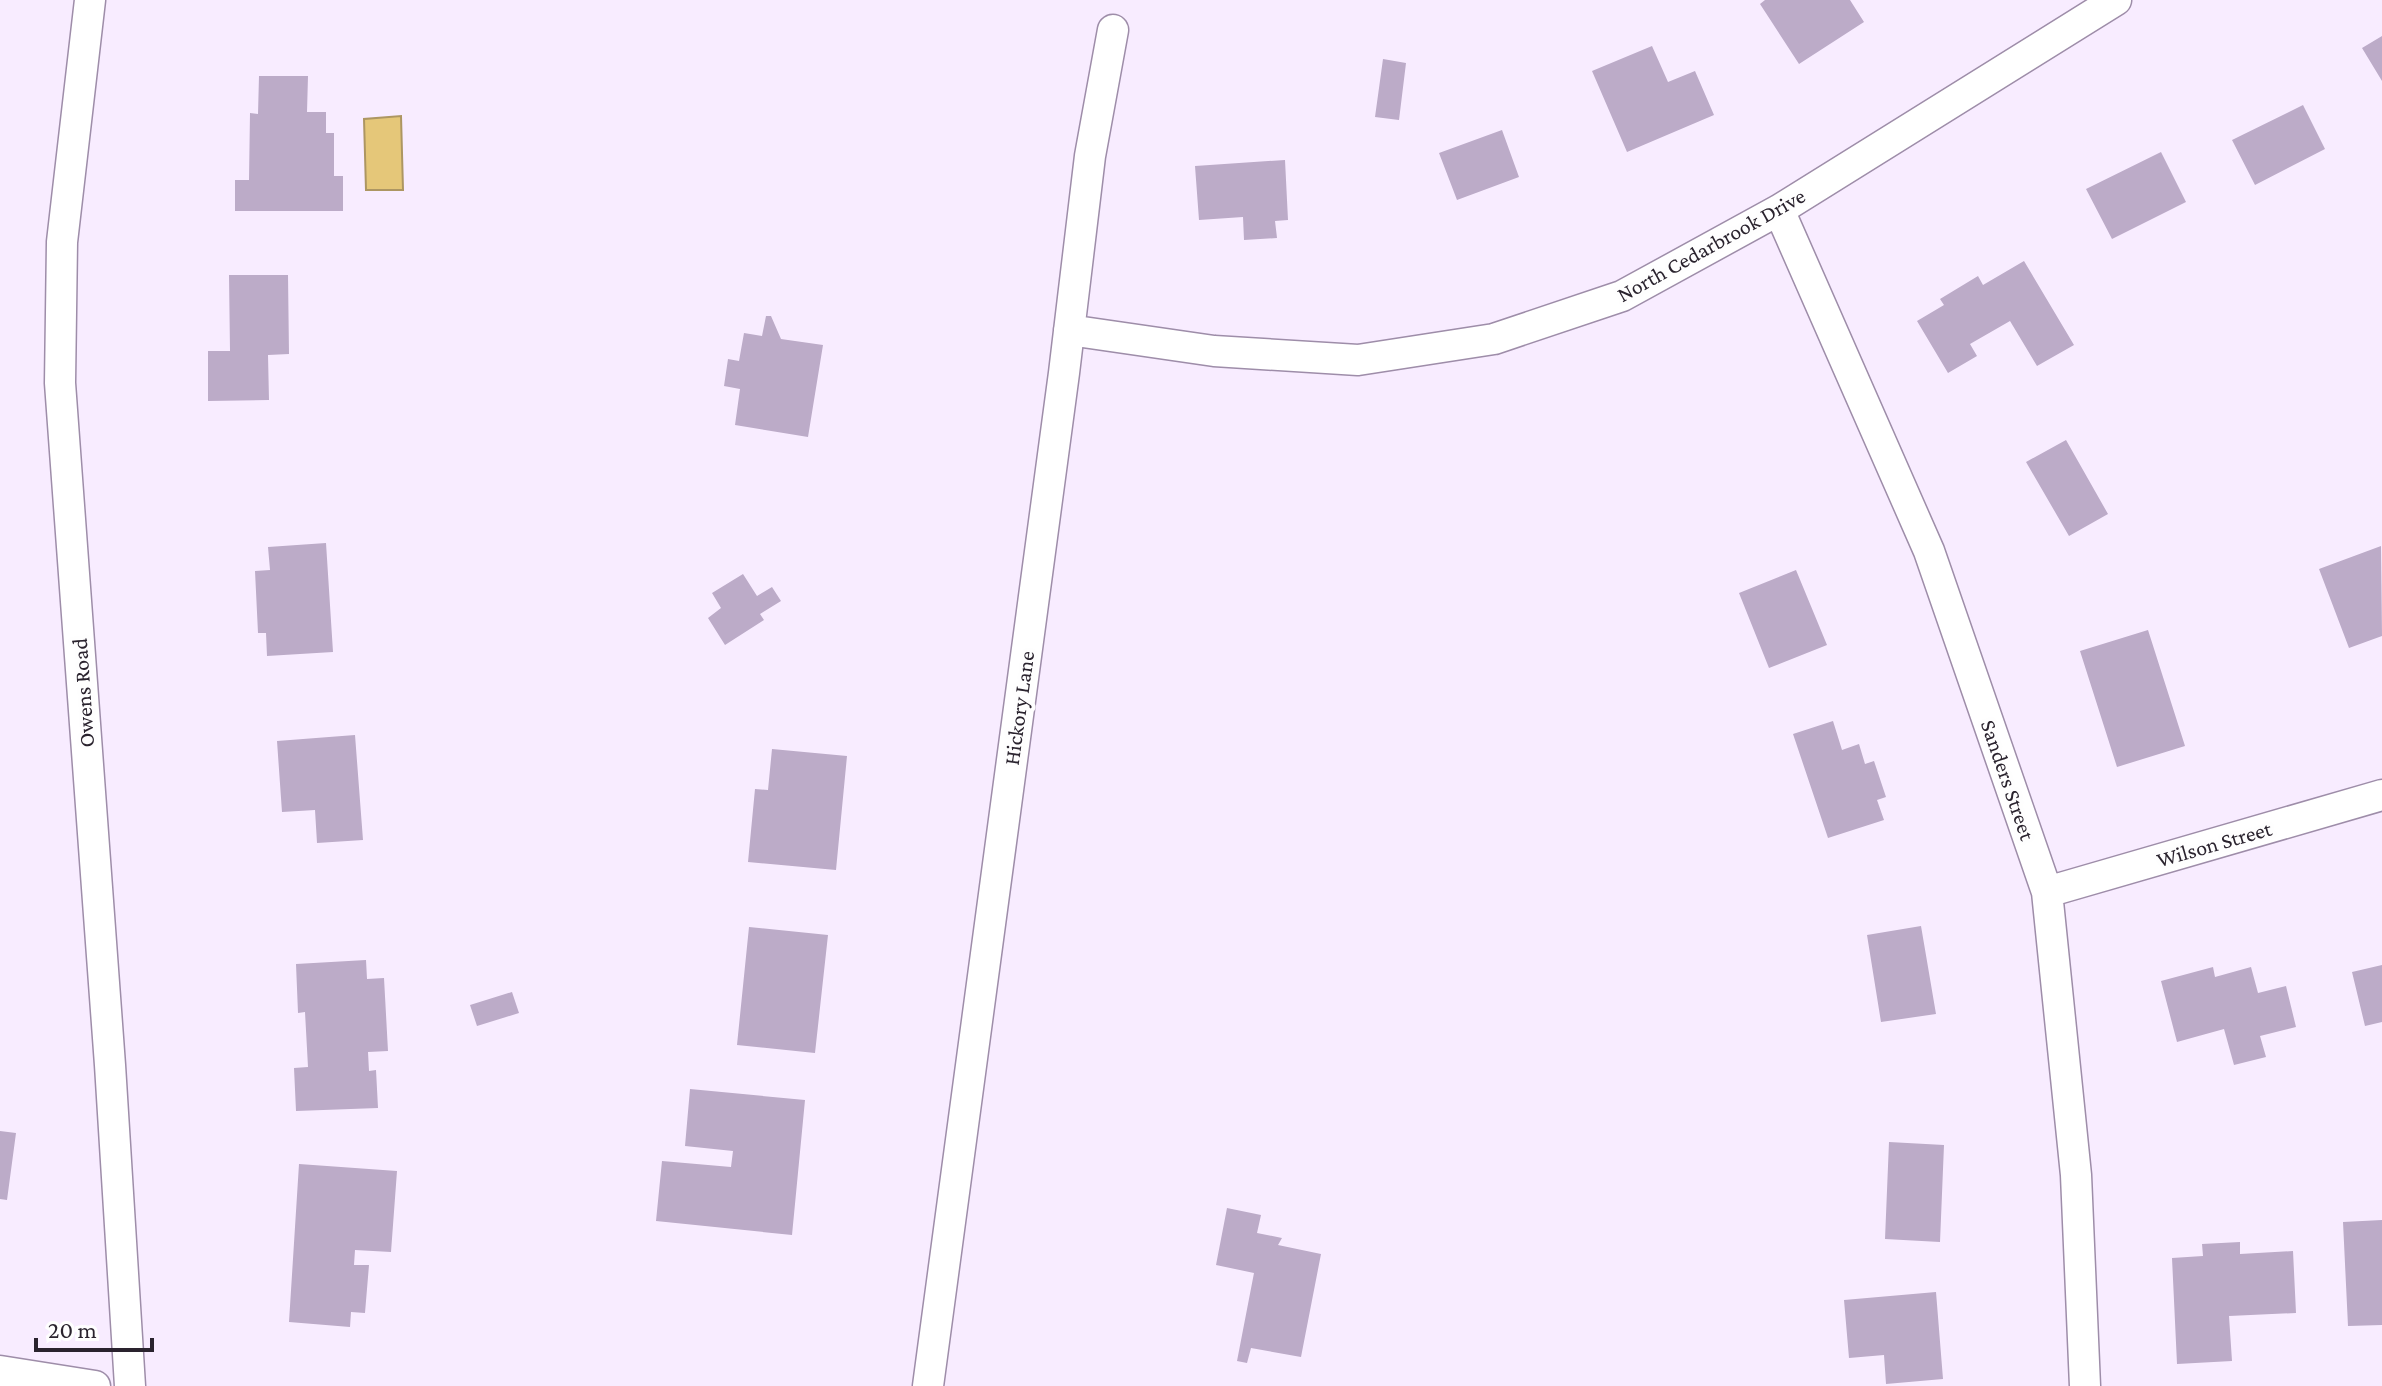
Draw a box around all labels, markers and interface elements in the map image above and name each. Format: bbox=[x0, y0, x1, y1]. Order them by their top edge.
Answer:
street label: North Cedarbrook Drive bbox=[1613, 183, 1809, 307]
street label: Owens Road bbox=[67, 637, 99, 749]
street label: Hickory Lane bbox=[999, 649, 1039, 767]
street label: Sanders Street bbox=[1976, 717, 2040, 844]
street label: Wilson Street bbox=[2154, 815, 2275, 872]
scale bar bbox=[36, 1302, 152, 1352]
text: 20 m bbox=[48, 1316, 97, 1343]

